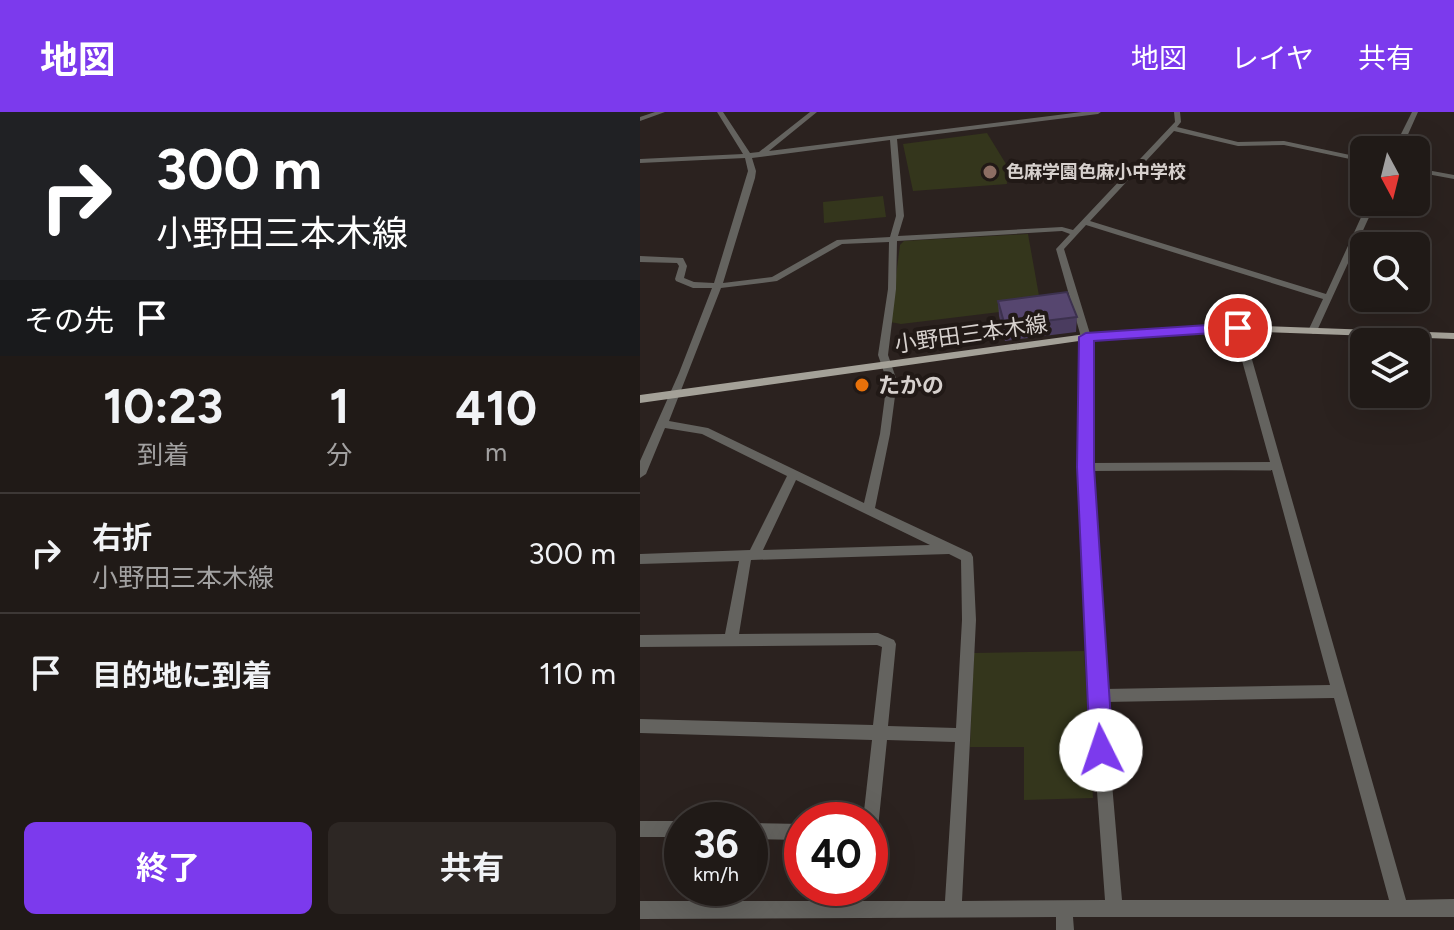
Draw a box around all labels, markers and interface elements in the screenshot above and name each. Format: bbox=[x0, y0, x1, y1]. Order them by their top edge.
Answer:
text: 地図 bbox=[40, 37, 116, 83]
text: 地図 bbox=[1131, 41, 1187, 75]
text: レイヤ bbox=[1231, 41, 1314, 75]
text: 共有 bbox=[1358, 41, 1414, 75]
text: 300 m bbox=[156, 136, 322, 203]
north arrow bbox=[1350, 136, 1430, 216]
map controls bbox=[1350, 136, 1430, 408]
icon: right bbox=[24, 144, 128, 248]
place label: 色麻学園色麻小中学校 bbox=[1006, 161, 1186, 183]
marker: 色麻学園色麻小中学校 bbox=[981, 163, 999, 181]
text: 小野田三本木線 bbox=[156, 212, 408, 255]
button: search bbox=[1350, 232, 1430, 312]
pin bbox=[1204, 294, 1272, 362]
icon: arrive bbox=[130, 296, 174, 340]
text: その先 bbox=[24, 302, 114, 339]
icon: arrive bbox=[1216, 306, 1260, 350]
street label: 小野田三本木線 bbox=[893, 310, 1049, 358]
button: layers bbox=[1350, 328, 1430, 408]
place label: たかの bbox=[878, 372, 944, 399]
marker: たかの bbox=[853, 376, 871, 394]
text: 10:23 bbox=[103, 377, 223, 435]
text: 1 bbox=[329, 377, 349, 435]
text: 410 bbox=[455, 379, 537, 437]
text: m bbox=[485, 436, 507, 468]
text: 到着 bbox=[137, 439, 189, 471]
text: 分 bbox=[326, 439, 352, 471]
text: 右折 bbox=[92, 519, 152, 556]
icon: right bbox=[24, 531, 68, 575]
text: 300 m bbox=[528, 535, 616, 572]
text: 小野田三本木線 bbox=[92, 562, 274, 594]
icon: arrive bbox=[24, 651, 68, 695]
text: 110 m bbox=[539, 655, 616, 692]
text: 目的地に到着 bbox=[92, 657, 272, 694]
position arrow bbox=[1059, 708, 1143, 792]
speed limit sign: 40 bbox=[784, 802, 888, 906]
text: 36 bbox=[693, 820, 739, 868]
button: 終了 bbox=[24, 822, 312, 914]
button: 共有 bbox=[328, 822, 616, 914]
text: km/h bbox=[693, 862, 739, 886]

